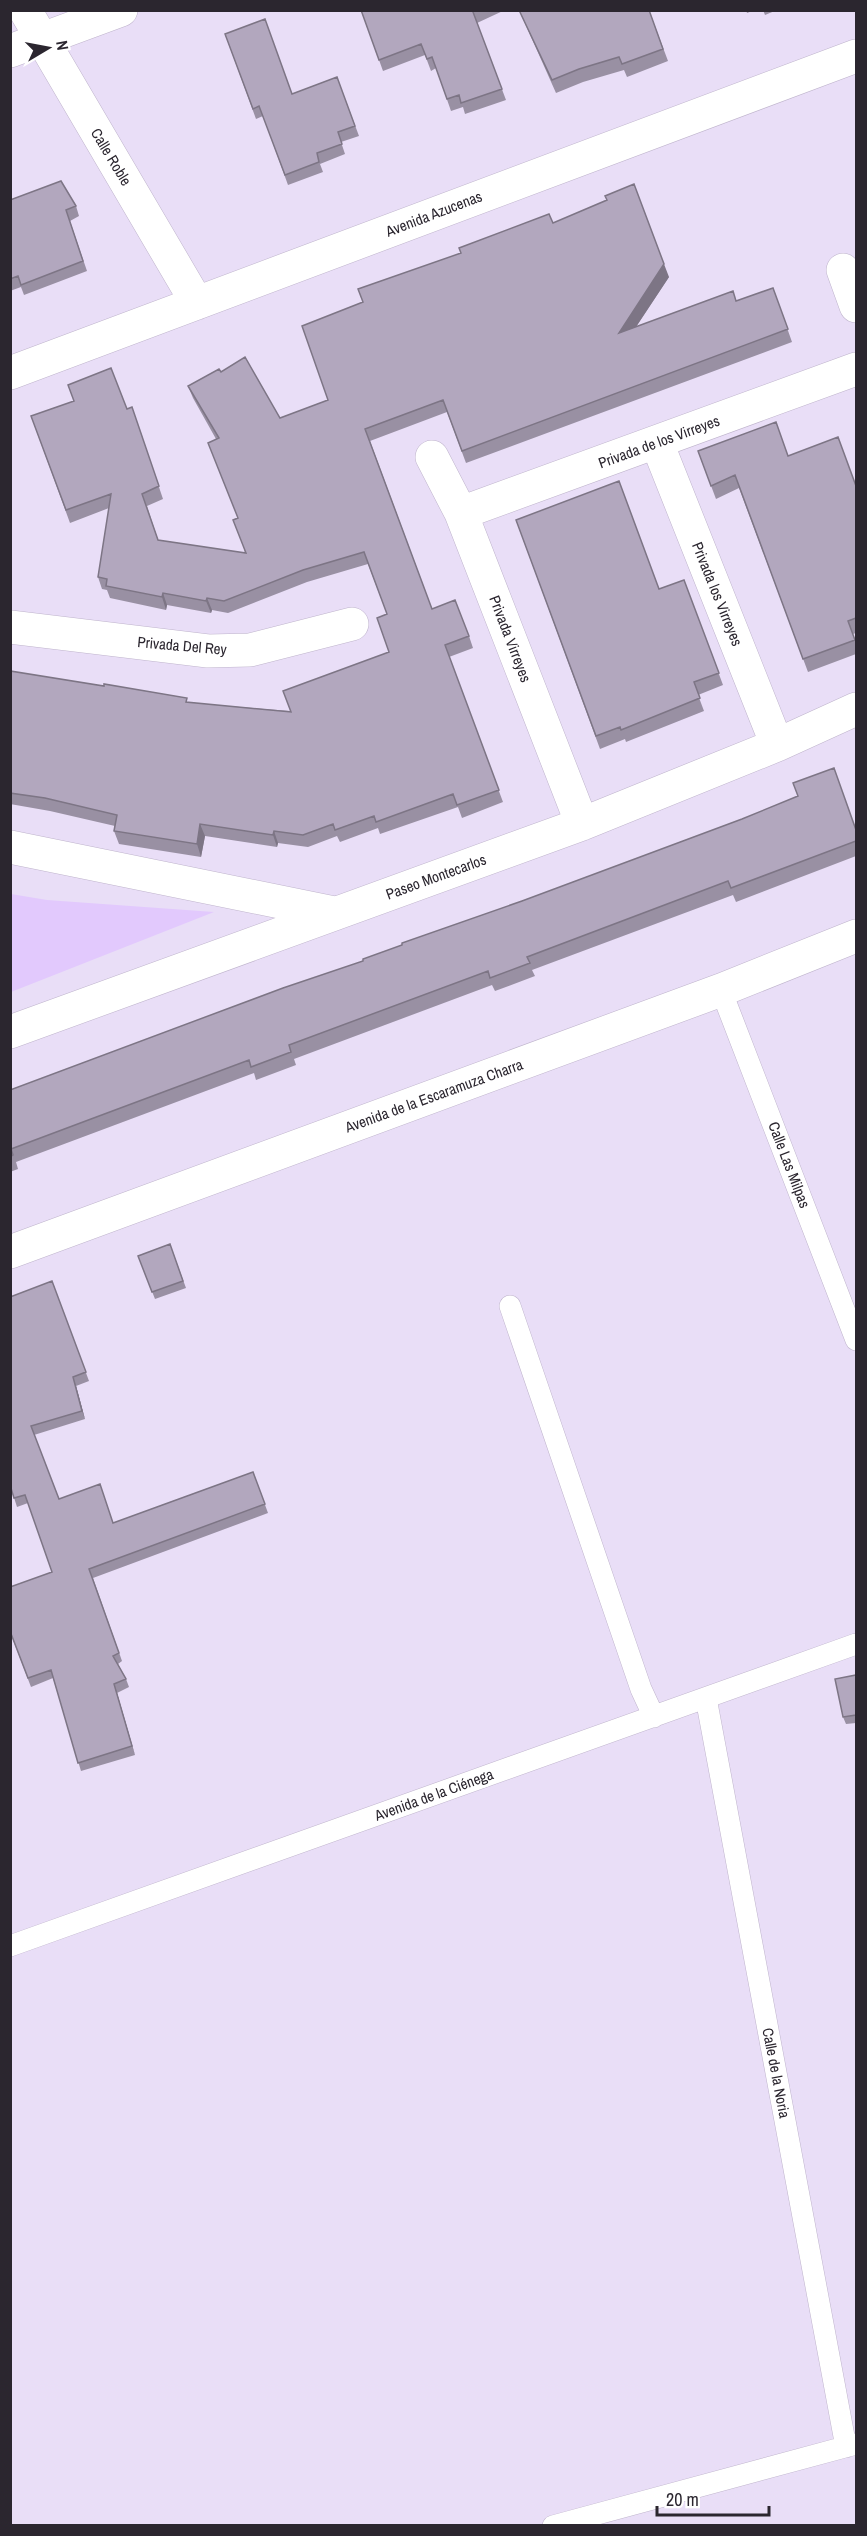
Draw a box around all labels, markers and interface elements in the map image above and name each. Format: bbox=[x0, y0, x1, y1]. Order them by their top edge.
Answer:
north arrow bbox=[18, 18, 78, 78]
text: N bbox=[51, 39, 74, 52]
street label: Calle Roble bbox=[86, 124, 137, 190]
street label: Avenida Azucenas bbox=[382, 186, 485, 242]
street label: Privada de los Virreyes bbox=[595, 410, 722, 473]
street label: Privada los Virreyes bbox=[687, 539, 748, 649]
street label: Privada Virreyes bbox=[484, 592, 537, 685]
street label: Privada Del Rey bbox=[137, 631, 228, 660]
street label: Paseo Montecarlos bbox=[383, 849, 489, 904]
street label: Avenida de la Escaramuza Charra bbox=[341, 1053, 526, 1138]
street label: Calle Las Milpas bbox=[763, 1119, 816, 1211]
street label: Avenida de la Ciénega bbox=[371, 1763, 496, 1826]
street label: Calle de la Noria bbox=[757, 2026, 796, 2120]
scale bar bbox=[657, 2479, 770, 2517]
text: 20 m bbox=[666, 2487, 699, 2512]

